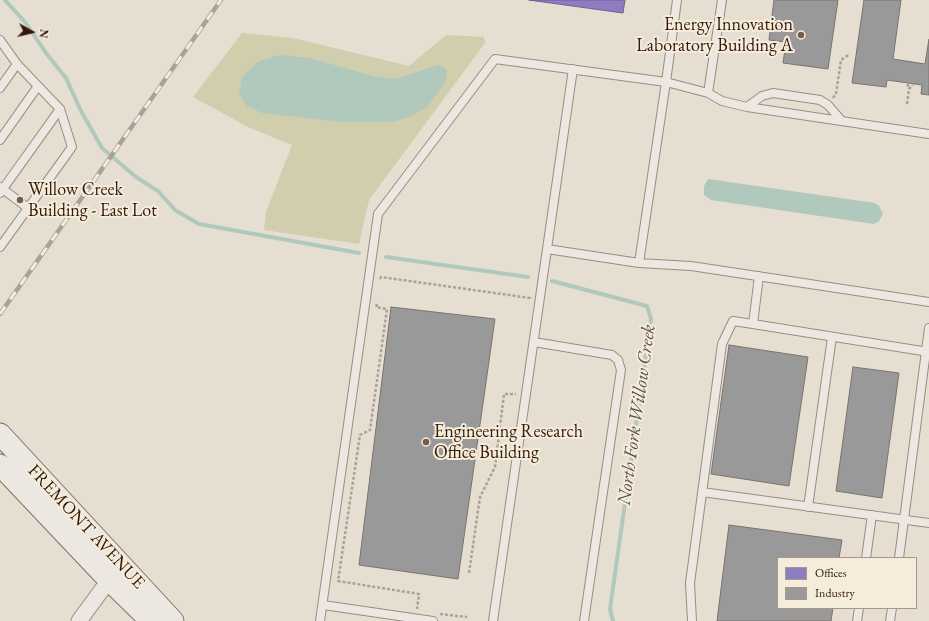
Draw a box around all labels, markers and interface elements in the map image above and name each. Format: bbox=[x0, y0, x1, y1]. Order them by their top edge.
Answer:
north arrow bbox=[12, 12, 52, 52]
place label: Energy Innovation Laboratory Building A bbox=[636, 14, 793, 56]
text: N bbox=[36, 28, 51, 39]
marker: Energy Innovation Laboratory Building A bbox=[796, 30, 806, 40]
place label: Willow Creek Building - East Lot bbox=[28, 179, 157, 222]
marker: Willow Creek Building - East Lot bbox=[15, 195, 25, 205]
water label: North Fork Willow Creek bbox=[613, 323, 661, 507]
place label: Engineering Research Office Building bbox=[434, 421, 583, 464]
marker: Engineering Research Office Building bbox=[421, 437, 431, 447]
street label: FREMONT AVENUE bbox=[23, 460, 149, 594]
legend bbox=[777, 557, 917, 609]
text: Offices bbox=[815, 565, 847, 581]
text: Industry bbox=[815, 585, 855, 601]

